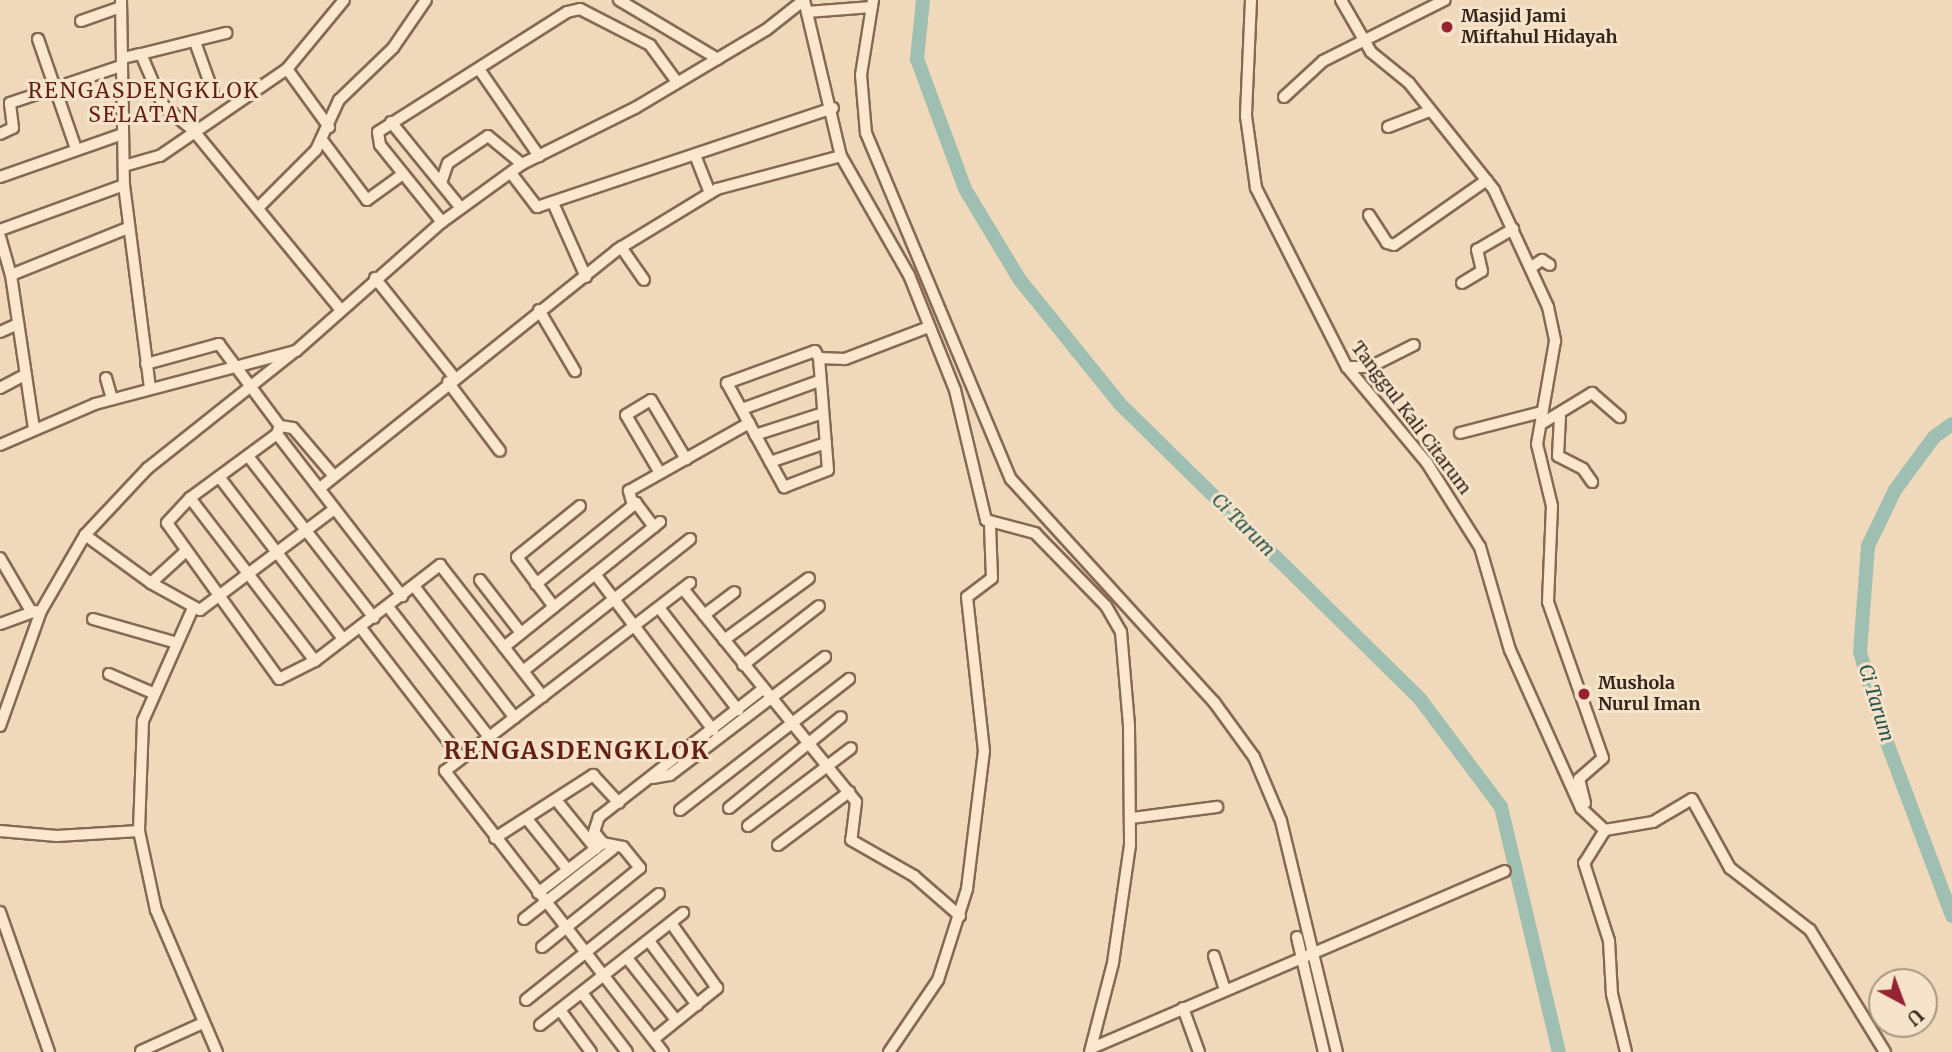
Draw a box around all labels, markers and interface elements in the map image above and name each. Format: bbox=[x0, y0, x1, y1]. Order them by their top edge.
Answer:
place label: Masjid Jami Miftahul Hidayah bbox=[1461, 6, 1617, 48]
marker: Masjid Jami Miftahul Hidayah bbox=[1439, 19, 1455, 35]
district label: RENGASDENGKLOK SELATAN bbox=[29, 78, 259, 128]
street label: Tanggul Kali Citarum bbox=[1346, 337, 1476, 499]
water label: Ci Tarum bbox=[1207, 489, 1279, 561]
water label: Ci Tarum bbox=[1853, 661, 1899, 745]
place label: Mushola Nurul Iman bbox=[1598, 673, 1701, 716]
marker: Mushola Nurul Iman bbox=[1576, 686, 1592, 702]
district label: RENGASDENGKLOK bbox=[445, 737, 709, 765]
north arrow bbox=[1868, 968, 1938, 1038]
text: U bbox=[1902, 1004, 1929, 1031]

